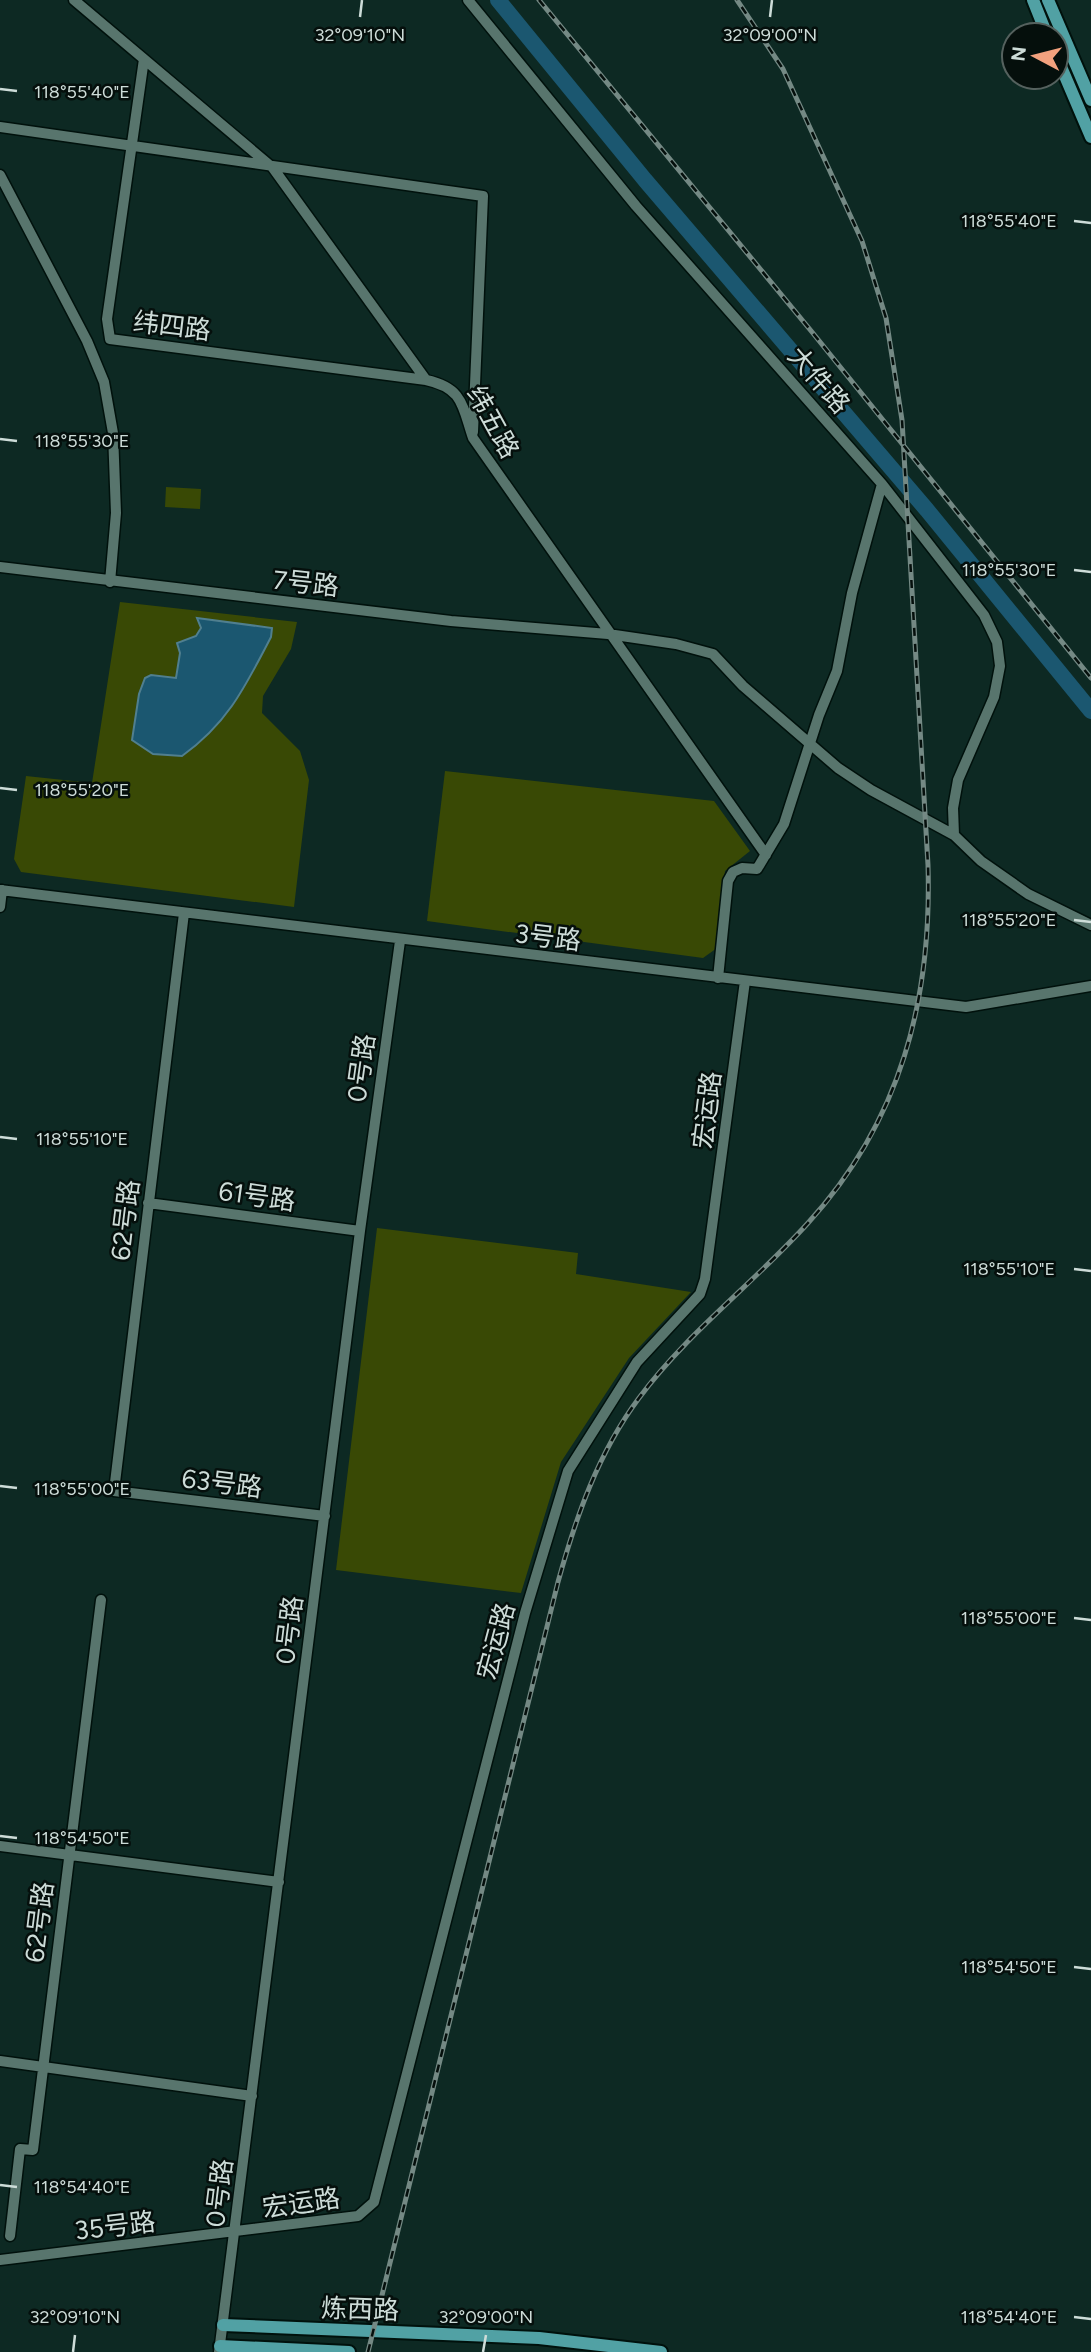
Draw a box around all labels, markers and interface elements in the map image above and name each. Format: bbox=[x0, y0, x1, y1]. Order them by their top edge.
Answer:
north arrow bbox=[1000, 21, 1070, 91]
text: 32°09'10"N bbox=[315, 24, 405, 46]
text: 32°09'00"N bbox=[723, 24, 817, 46]
text: N bbox=[1006, 45, 1031, 63]
text: 118°55'40"E bbox=[34, 81, 130, 103]
text: 118°55'40"E bbox=[961, 210, 1057, 232]
street label: 纬四路 bbox=[131, 305, 213, 347]
street label: 大件路 bbox=[781, 340, 857, 420]
street label: 纬五路 bbox=[460, 380, 526, 464]
text: 118°55'30"E bbox=[35, 430, 129, 452]
text: 118°55'30"E bbox=[962, 559, 1056, 581]
street label: 7号路 bbox=[272, 564, 340, 602]
text: 118°55'20"E bbox=[35, 779, 129, 801]
text: 118°55'20"E bbox=[962, 909, 1056, 931]
street label: 3号路 bbox=[513, 917, 583, 957]
street label: 0号路 bbox=[340, 1032, 382, 1104]
street label: 宏运路 bbox=[686, 1069, 728, 1151]
text: 118°55'10"E bbox=[36, 1128, 128, 1150]
street label: 61号路 bbox=[216, 1175, 298, 1217]
street label: 62号路 bbox=[104, 1178, 146, 1262]
text: 118°55'10"E bbox=[963, 1258, 1055, 1280]
street label: 63号路 bbox=[180, 1462, 264, 1504]
text: 118°55'00"E bbox=[34, 1478, 130, 1500]
street label: 0号路 bbox=[269, 1594, 309, 1666]
street label: 宏运路 bbox=[470, 1599, 522, 1683]
text: 118°55'00"E bbox=[961, 1607, 1057, 1629]
text: 118°54'50"E bbox=[34, 1827, 130, 1849]
street label: 62号路 bbox=[18, 1880, 60, 1964]
text: 118°54'50"E bbox=[961, 1956, 1057, 1978]
street label: 0号路 bbox=[199, 2157, 239, 2229]
text: 118°54'40"E bbox=[34, 2176, 130, 2198]
street label: 宏运路 bbox=[260, 2182, 342, 2224]
street label: 35号路 bbox=[73, 2205, 157, 2247]
street label: 炼西路 bbox=[320, 2292, 400, 2326]
text: 32°09'10"N bbox=[30, 2306, 120, 2328]
text: 32°09'00"N bbox=[439, 2306, 533, 2328]
text: 118°54'40"E bbox=[961, 2306, 1057, 2328]

